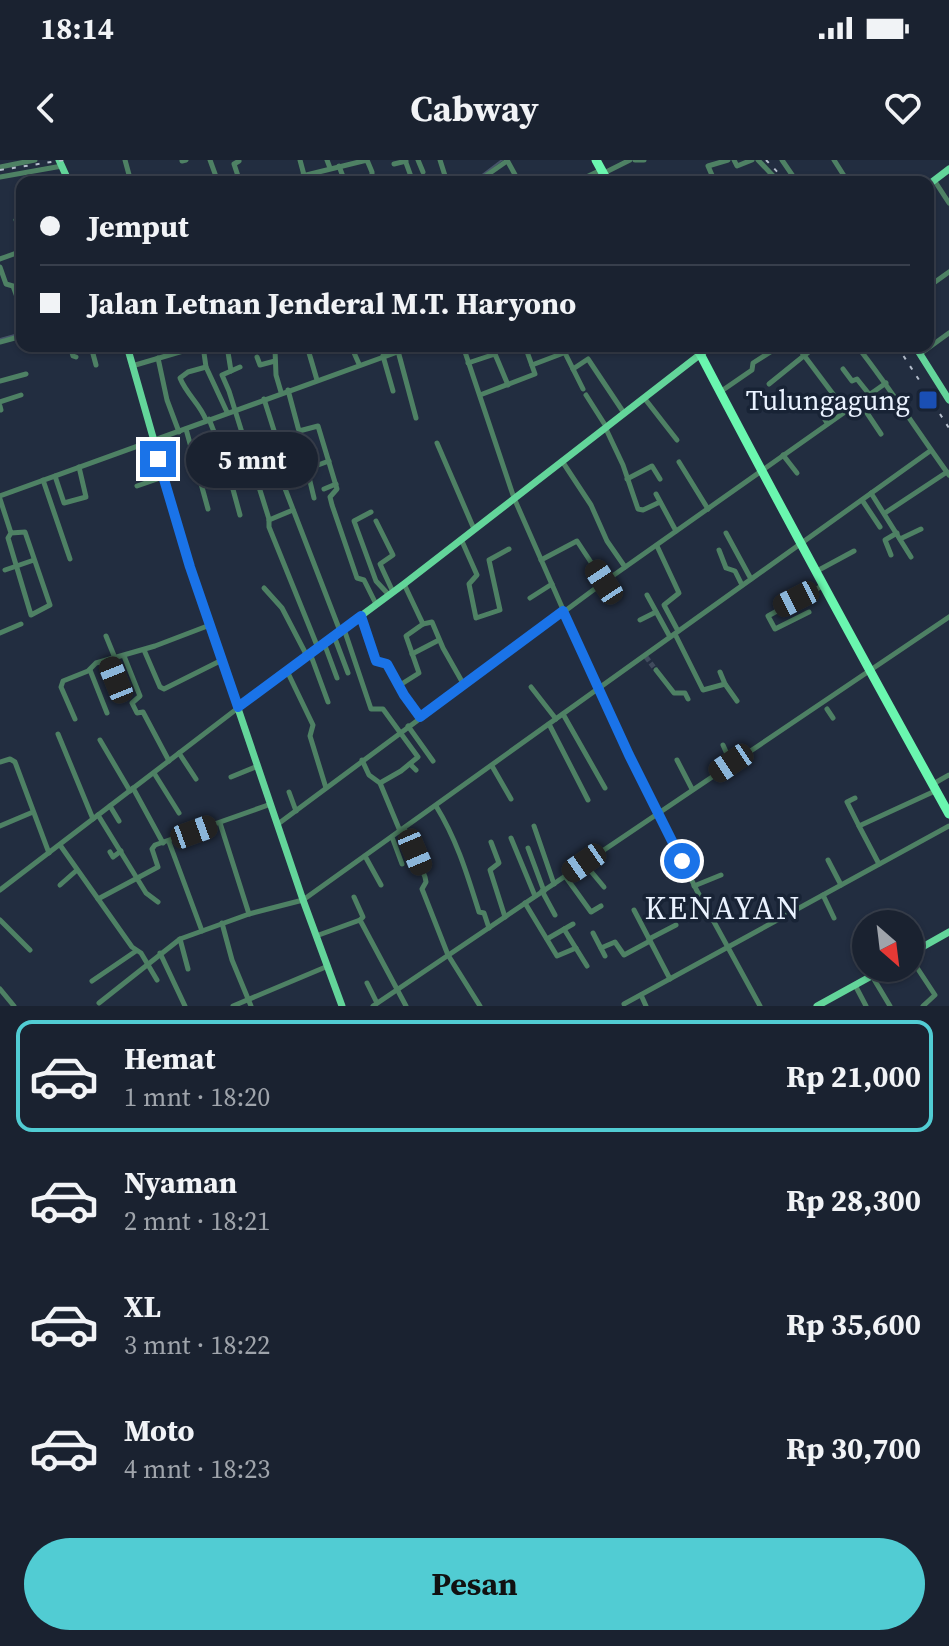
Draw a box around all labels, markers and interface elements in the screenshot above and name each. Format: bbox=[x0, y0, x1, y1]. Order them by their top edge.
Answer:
text: 18:14 bbox=[40, 8, 114, 49]
text: Cabway bbox=[410, 84, 539, 133]
icon: back bbox=[24, 86, 68, 130]
icon: heart bbox=[881, 86, 925, 130]
text: Jemput bbox=[88, 206, 189, 247]
text: Jalan Letnan Jenderal M.T. Haryono bbox=[88, 283, 576, 324]
place label: Tulungagung bbox=[746, 381, 910, 419]
marker: Tulungagung bbox=[917, 389, 939, 411]
callout: 5 mnt bbox=[186, 431, 318, 487]
route end bbox=[140, 441, 176, 477]
text: 5 mnt bbox=[218, 442, 286, 478]
car bbox=[581, 555, 627, 609]
car bbox=[769, 577, 823, 621]
car bbox=[96, 653, 136, 707]
car bbox=[704, 740, 758, 786]
car bbox=[167, 813, 221, 851]
car bbox=[395, 825, 435, 879]
car bbox=[557, 839, 611, 887]
route start bbox=[664, 843, 700, 879]
district label: KENAYAN bbox=[644, 886, 802, 930]
north arrow bbox=[852, 910, 924, 982]
map controls bbox=[852, 910, 924, 982]
text: Hemat bbox=[124, 1038, 215, 1079]
icon: car bbox=[28, 1040, 100, 1112]
text: Rp 21,000 bbox=[786, 1056, 921, 1097]
text: 1 mnt · 18:20 bbox=[124, 1079, 270, 1115]
text: Nyaman bbox=[124, 1162, 237, 1203]
icon: car bbox=[28, 1164, 100, 1236]
text: Rp 28,300 bbox=[786, 1180, 921, 1221]
text: 2 mnt · 18:21 bbox=[124, 1203, 270, 1239]
text: XL bbox=[124, 1286, 161, 1327]
icon: car bbox=[28, 1288, 100, 1360]
text: Rp 35,600 bbox=[786, 1304, 921, 1345]
text: 3 mnt · 18:22 bbox=[124, 1327, 270, 1363]
text: Moto bbox=[124, 1410, 195, 1451]
icon: car bbox=[28, 1412, 100, 1484]
text: Rp 30,700 bbox=[786, 1428, 921, 1469]
text: 4 mnt · 18:23 bbox=[124, 1451, 270, 1487]
button: Pesan bbox=[24, 1538, 925, 1630]

